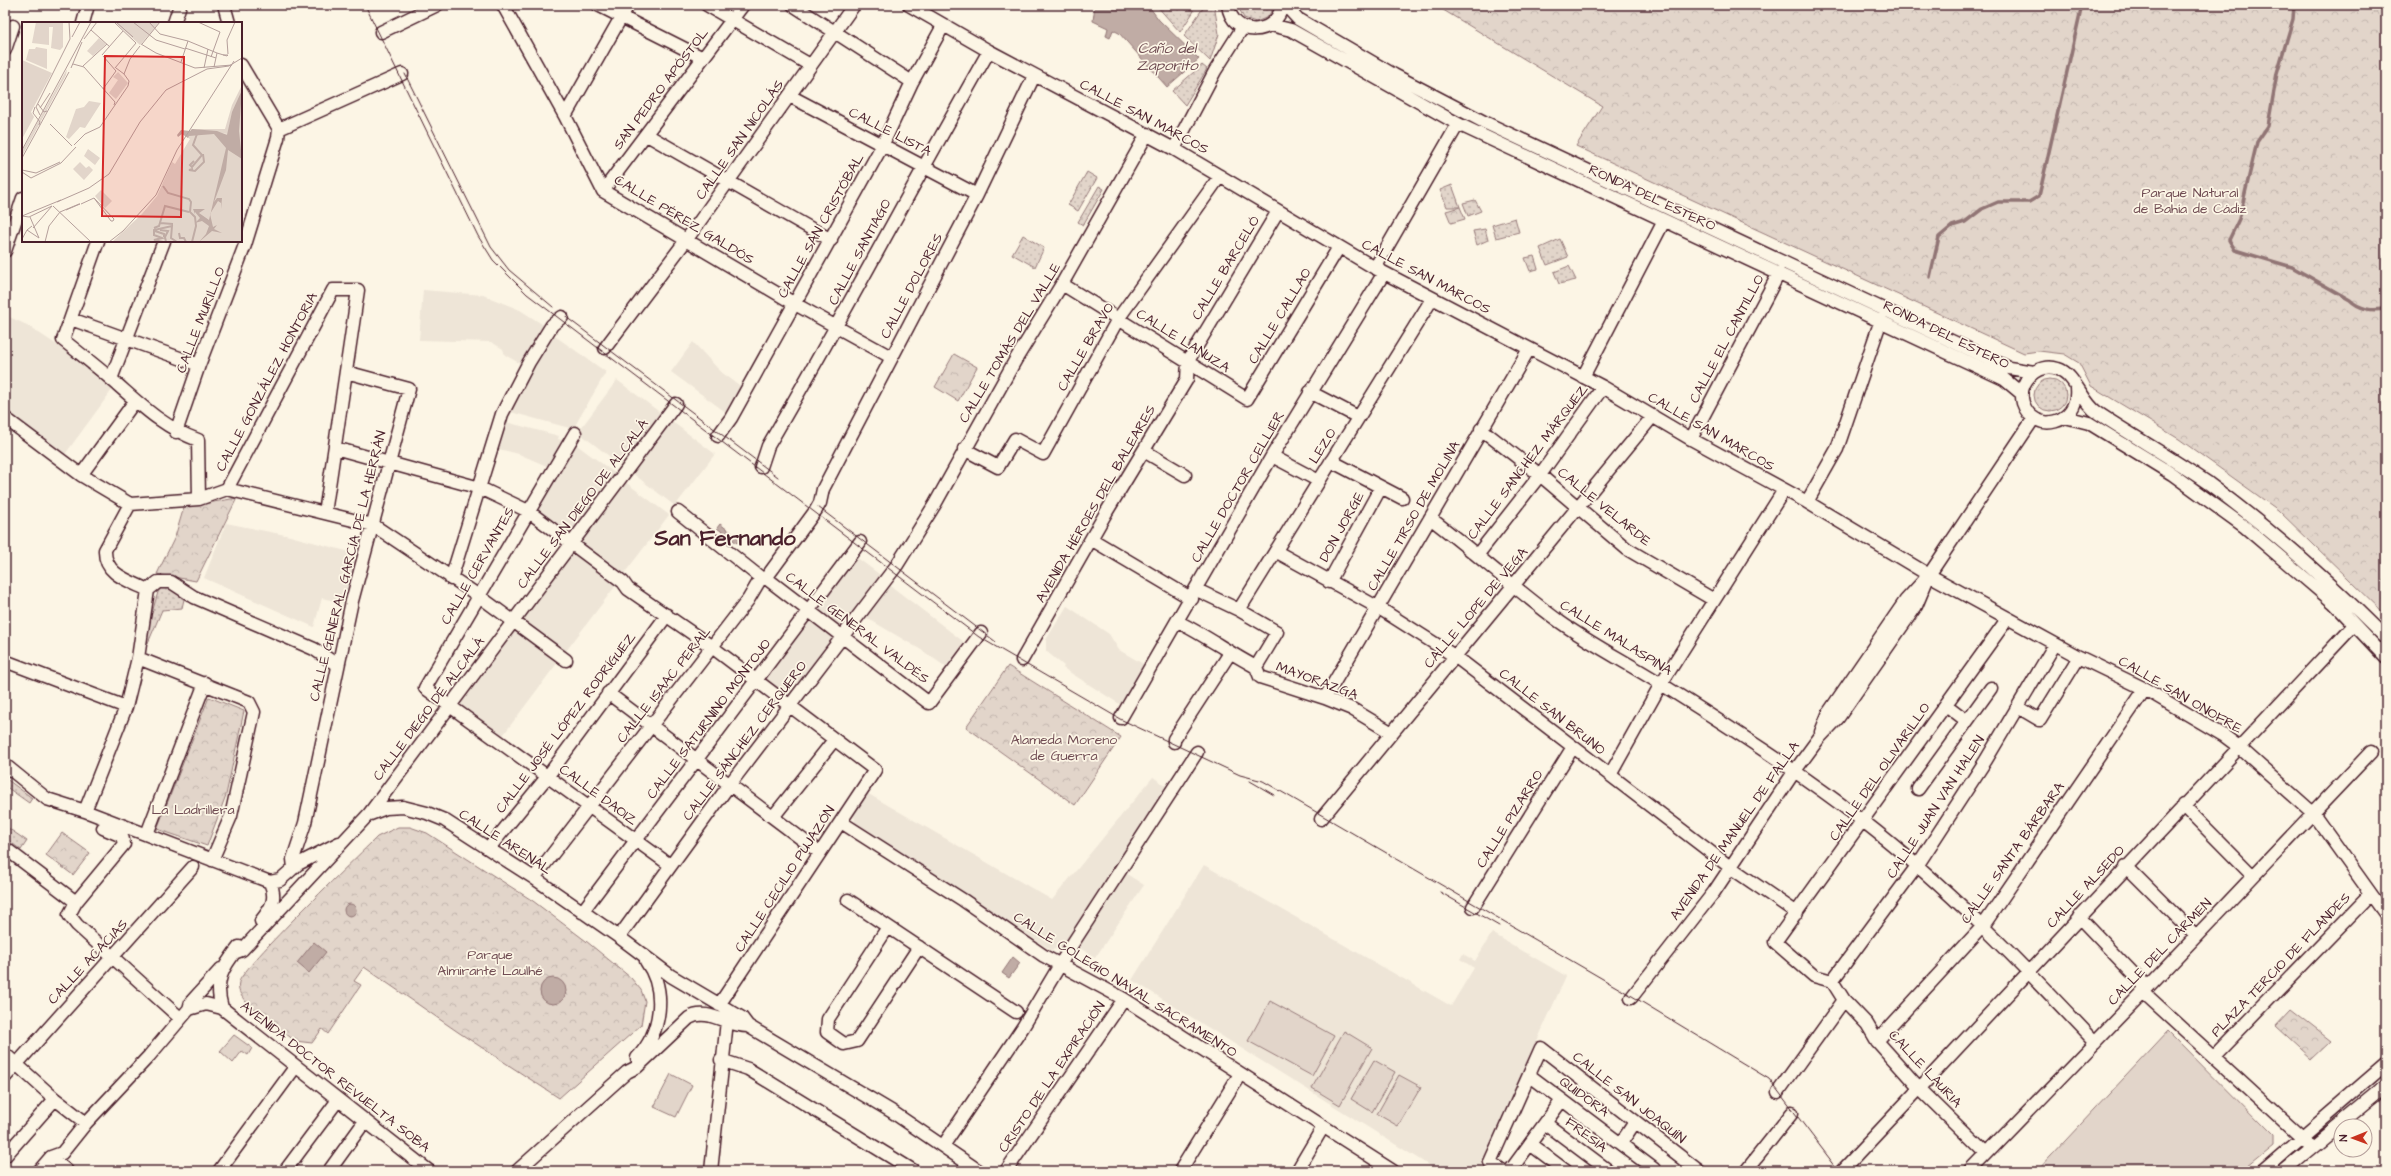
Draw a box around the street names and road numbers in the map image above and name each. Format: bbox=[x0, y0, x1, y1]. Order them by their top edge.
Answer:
street label: SAN PEDRO APÓSTOL bbox=[609, 24, 714, 154]
street label: CALLE SAN MARCOS bbox=[1076, 75, 1212, 159]
street label: CALLE SAN NICOLÁS bbox=[691, 76, 789, 204]
street label: CALLE LISTA bbox=[845, 103, 935, 162]
street label: CALLE SAN CRISTÓBAL bbox=[773, 150, 869, 302]
street label: RONDA DEL ESTERO bbox=[1585, 160, 1719, 236]
street label: CALLE PÉREZ GALDÓS bbox=[610, 170, 758, 270]
street label: CALLE SANTIAGO bbox=[824, 195, 896, 309]
street label: CALLE BARCELÓ bbox=[1187, 212, 1265, 324]
street label: CALLE DOLORES bbox=[876, 230, 948, 342]
street label: CALLE SAN MARCOS bbox=[1358, 235, 1494, 319]
street label: CALLE TOMÁS DEL VALLE bbox=[954, 259, 1066, 427]
street label: CALLE MURILLO bbox=[172, 264, 230, 376]
street label: CALLE CALLAO bbox=[1243, 264, 1317, 368]
street label: CALLE EL CANTILLO bbox=[1685, 271, 1769, 407]
street label: CALLE GONZÁLEZ HONTORIA bbox=[211, 289, 323, 475]
street label: RONDA DEL ESTERO bbox=[1880, 296, 2012, 374]
street label: CALLE BRAVO bbox=[1053, 299, 1119, 395]
street label: CALLE LANUZA bbox=[1132, 304, 1234, 378]
street label: CALLE SANCHEZ MÁRQUEZ bbox=[1463, 380, 1593, 544]
street label: CALLE SAN MARCOS bbox=[1644, 388, 1778, 476]
street label: AVENIDA HÉROES DEL BALEARES bbox=[1031, 401, 1161, 607]
street label: CALLE DOCTOR CELLIER bbox=[1186, 407, 1290, 567]
street label: CALLE SAN DIEGO DE ALCALÁ bbox=[512, 415, 654, 593]
street label: LEZO bbox=[1304, 424, 1342, 468]
street label: CALLE GENERAL GARCÍA DE LA HERRÁN bbox=[305, 428, 391, 703]
street label: CALLE TIRSO DE MOLINA bbox=[1363, 437, 1465, 595]
street label: CALLE VELARDE bbox=[1553, 463, 1656, 551]
street label: DON JORGE bbox=[1314, 488, 1370, 566]
street label: CALLE CERVANTES bbox=[436, 503, 520, 629]
street label: CALLE LOPE DE VEGA bbox=[1419, 543, 1533, 673]
street label: CALLE GENERAL VALDÉS bbox=[781, 567, 933, 689]
street label: CALLE MALASPINA bbox=[1556, 595, 1676, 681]
street label: CALLE ISAAC PERAL bbox=[612, 622, 716, 747]
street label: CALLE JOSÉ LÓPEZ RODRÍGUEZ bbox=[491, 628, 641, 818]
street label: CALLE DIEGO DE ALCALÁ bbox=[368, 633, 490, 785]
street label: CALLE SATURNINO MONTOJO bbox=[642, 635, 776, 803]
street label: CALLE SAN ONOFRE bbox=[2114, 651, 2246, 739]
street label: CALLE SÁNCHEZ CERQUERO bbox=[678, 657, 812, 825]
street label: MAYORAZGA bbox=[1273, 657, 1361, 705]
street label: CALLE SAN BRUNO bbox=[1494, 664, 1610, 760]
street label: CALLE DEL OLIVARILLO bbox=[1825, 699, 1935, 845]
street label: CALLE JUAN VAN HALEN bbox=[1882, 731, 1990, 883]
street label: AVENIDA DE MANUEL DE FALLA bbox=[1665, 737, 1805, 925]
street label: CALLE DAOIZ bbox=[555, 760, 641, 830]
street label: CALLE PIZARRO bbox=[1472, 766, 1548, 872]
street label: CALLE SANTA BÁRBARA bbox=[1956, 778, 2070, 928]
street label: CALLE CECILIO PUJAZÓN bbox=[730, 801, 840, 956]
street label: CALLE ARENAL bbox=[455, 805, 555, 880]
street label: CALLE ALSEDO bbox=[2042, 841, 2130, 933]
street label: PLAZA TERCIO DE FLANDES bbox=[2207, 888, 2355, 1042]
street label: CALLE DEL CARMEN bbox=[2103, 894, 2217, 1010]
street label: CALLE COLEGIO NAVAL SACRAMENTO bbox=[1009, 907, 1241, 1063]
street label: CALLE ACACIAS bbox=[43, 915, 133, 1009]
street label: AVENIDA DOCTOR REVUELTA SOBA bbox=[236, 996, 434, 1158]
street label: CRISTO DE LA EXPIRACIÓN bbox=[994, 997, 1110, 1157]
street label: CALLE LAURIA bbox=[1884, 1026, 1966, 1112]
street label: CALLE SAN JOAQUÍN bbox=[1568, 1047, 1690, 1149]
street label: QUIDORA bbox=[1555, 1072, 1613, 1122]
street label: FRESIA bbox=[1561, 1113, 1611, 1157]

